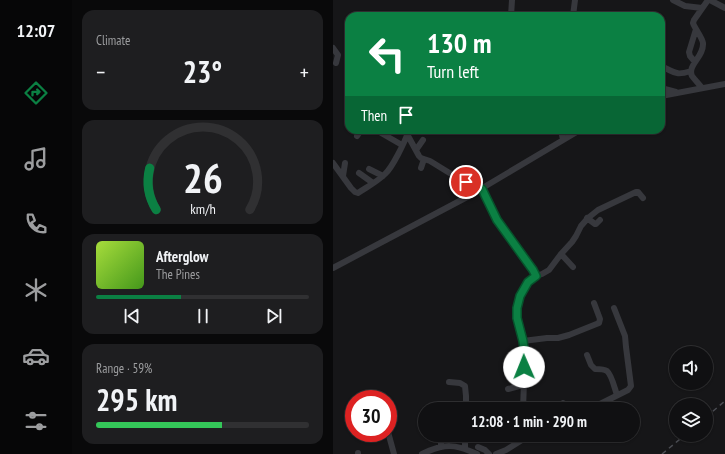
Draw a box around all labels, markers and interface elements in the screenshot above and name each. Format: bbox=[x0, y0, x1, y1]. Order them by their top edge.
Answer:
text: 12:07 bbox=[17, 19, 55, 42]
text: 130 m bbox=[427, 24, 491, 61]
icon: left bbox=[361, 28, 413, 80]
text: Climate bbox=[96, 32, 130, 49]
text: 23° bbox=[183, 52, 222, 91]
text: − bbox=[96, 58, 105, 86]
text: + bbox=[300, 58, 309, 86]
text: Turn left bbox=[427, 60, 479, 83]
icon: directions bbox=[22, 79, 50, 107]
icon: arrive bbox=[395, 104, 417, 126]
text: Then bbox=[361, 106, 387, 125]
icon: music bbox=[22, 145, 50, 173]
text: 26 bbox=[183, 151, 222, 204]
pin bbox=[449, 165, 483, 199]
icon: arrive bbox=[455, 171, 477, 193]
text: km/h bbox=[190, 199, 215, 218]
icon: phone bbox=[22, 210, 50, 238]
text: Afterglow bbox=[156, 247, 208, 266]
text: The Pines bbox=[156, 266, 200, 283]
icon: climate bbox=[22, 276, 50, 304]
icon: previous bbox=[121, 305, 143, 327]
icon: pause bbox=[192, 305, 214, 327]
icon: next bbox=[263, 305, 285, 327]
icon: car bbox=[22, 342, 50, 370]
position arrow bbox=[503, 346, 545, 388]
map controls bbox=[669, 346, 713, 442]
button: sound bbox=[669, 346, 713, 390]
text: Range · 59% bbox=[96, 360, 152, 377]
text: 295 km bbox=[96, 380, 177, 419]
speed limit sign: 30 bbox=[345, 390, 397, 442]
button: layers bbox=[669, 398, 713, 442]
icon: filters bbox=[22, 407, 50, 435]
text: 12:08 · 1 min · 290 m bbox=[471, 412, 587, 431]

